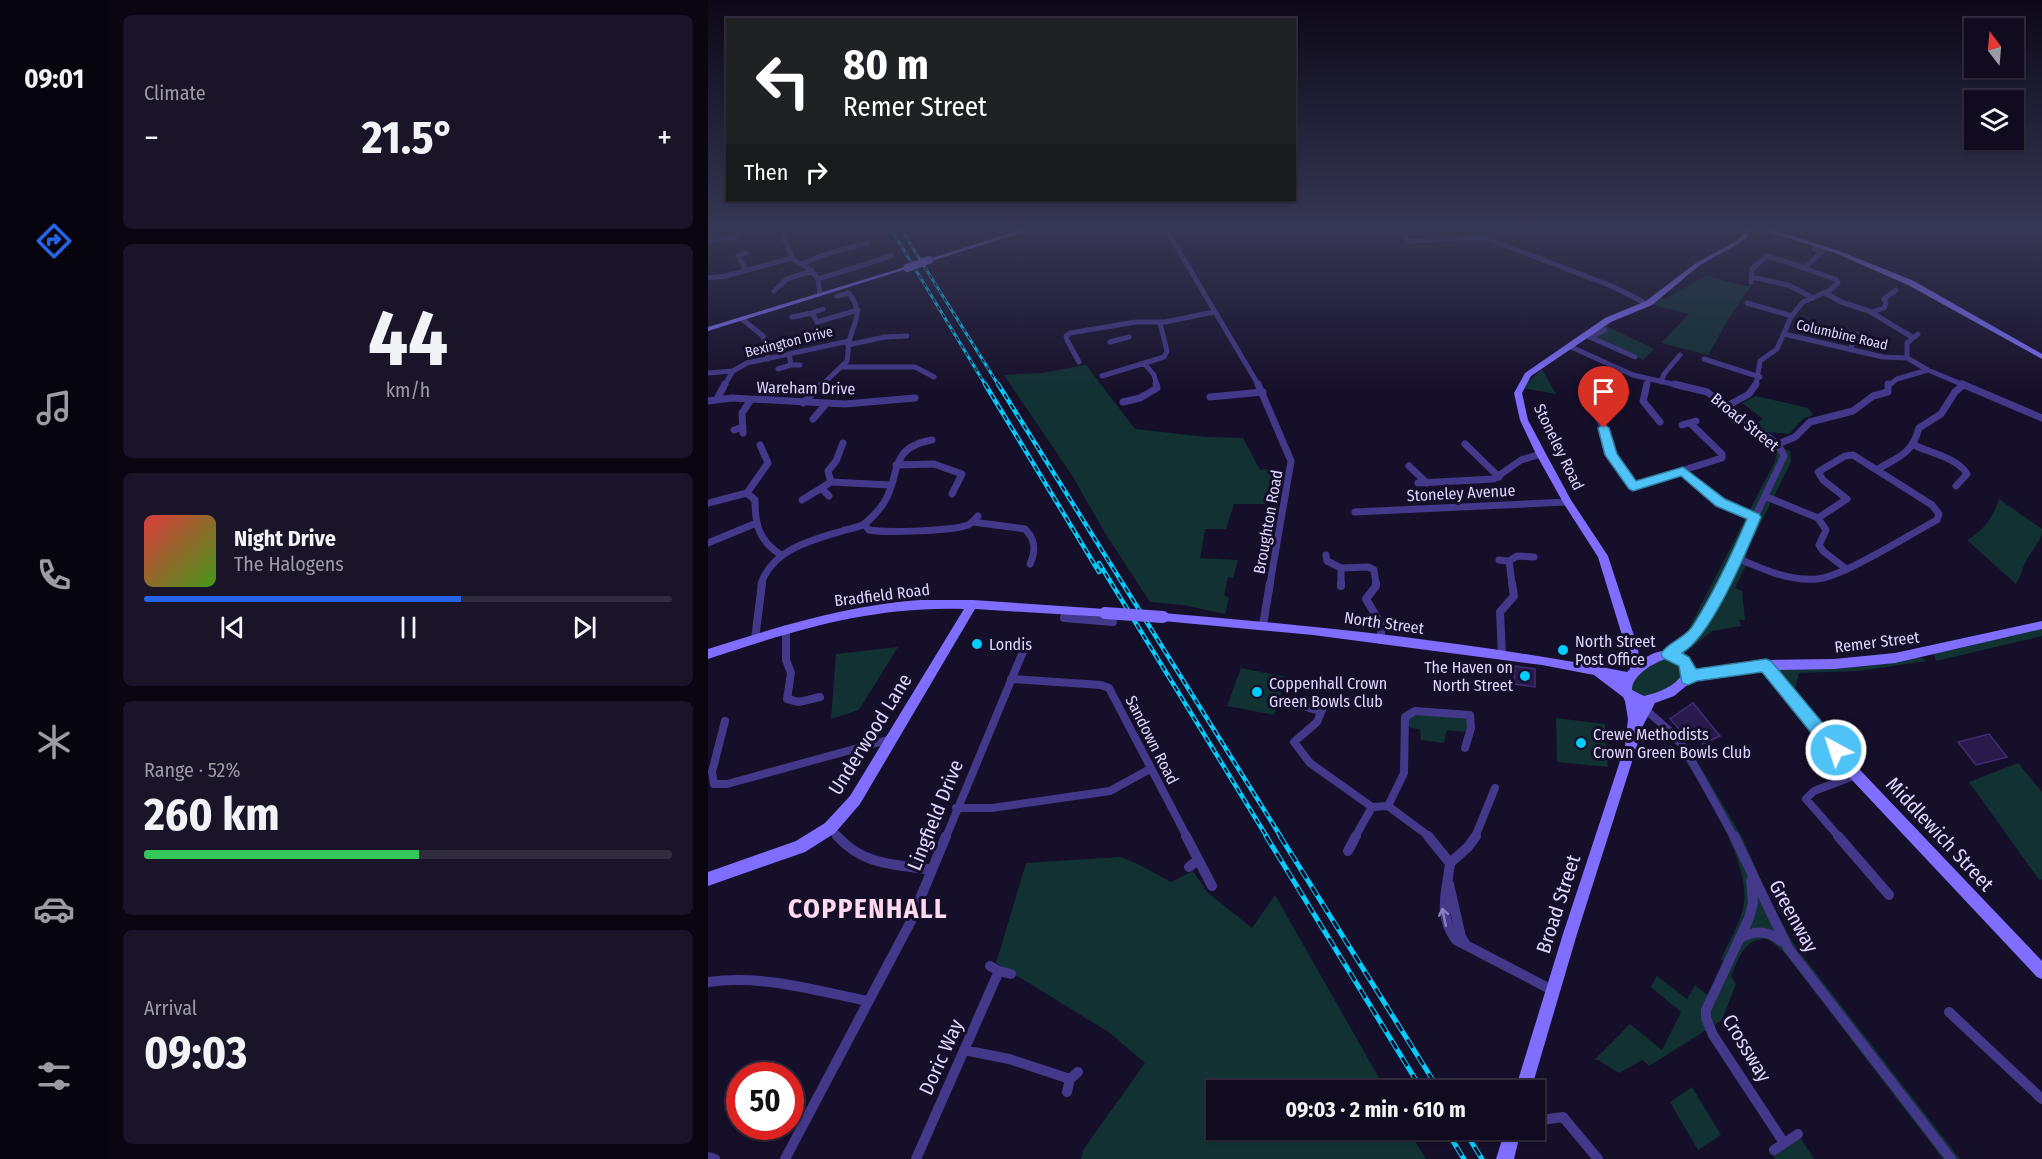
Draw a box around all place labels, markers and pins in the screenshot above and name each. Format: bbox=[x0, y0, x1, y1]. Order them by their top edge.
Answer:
pin bbox=[1578, 366, 1629, 428]
place label: North Street Post Office bbox=[1575, 632, 1656, 669]
place label: Londis bbox=[989, 635, 1032, 654]
marker: Londis bbox=[970, 637, 984, 651]
marker: North Street Post Office bbox=[1556, 643, 1570, 657]
place label: The Haven on North Street bbox=[1424, 658, 1514, 695]
marker: The Haven on North Street bbox=[1518, 669, 1532, 683]
place label: Coppenhall Crown Green Bowls Club bbox=[1269, 674, 1387, 711]
marker: Coppenhall Crown Green Bowls Club bbox=[1250, 685, 1264, 699]
place label: Crewe Methodists Crown Green Bowls Club bbox=[1593, 725, 1751, 762]
marker: Crewe Methodists Crown Green Bowls Club bbox=[1574, 736, 1588, 750]

